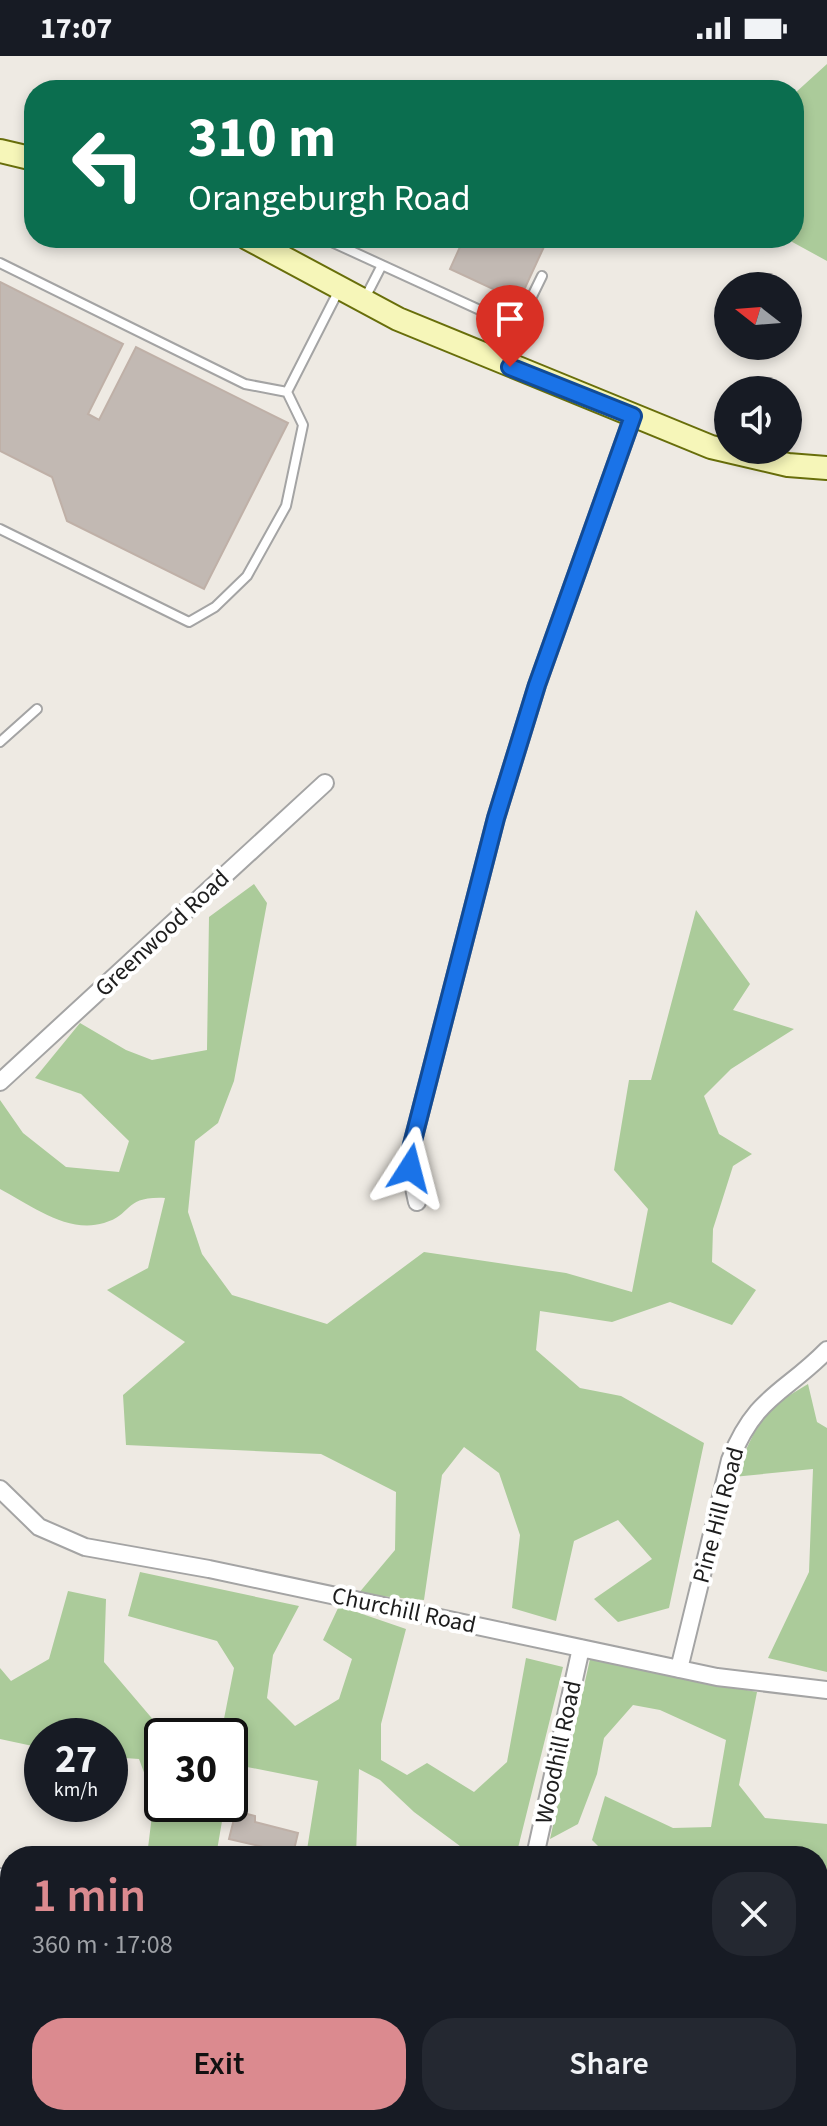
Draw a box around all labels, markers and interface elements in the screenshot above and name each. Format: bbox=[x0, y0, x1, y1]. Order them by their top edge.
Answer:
text: 17:07 bbox=[40, 7, 112, 50]
text: 310 m bbox=[188, 99, 336, 178]
icon: left bbox=[56, 112, 160, 216]
text: Orangeburgh Road bbox=[188, 173, 471, 224]
north arrow bbox=[714, 272, 802, 360]
map controls bbox=[714, 272, 802, 464]
pin bbox=[476, 285, 544, 367]
icon: arrive bbox=[488, 297, 532, 341]
button: sound bbox=[714, 376, 802, 464]
street label: Greenwood Road bbox=[87, 862, 237, 1005]
position arrow bbox=[368, 1126, 452, 1210]
street label: Pine Hill Road bbox=[684, 1443, 753, 1587]
street label: Churchill Road bbox=[329, 1578, 479, 1643]
street label: Woodhill Road bbox=[526, 1677, 591, 1827]
speed limit sign: 30 bbox=[144, 1718, 248, 1822]
text: 27 bbox=[55, 1731, 97, 1788]
text: km/h bbox=[54, 1776, 98, 1804]
text: 1 min bbox=[32, 1862, 146, 1930]
button: close bbox=[712, 1872, 796, 1956]
text: 360 m · 17:08 bbox=[32, 1926, 173, 1963]
button: Exit bbox=[32, 2018, 406, 2110]
button: Share bbox=[422, 2018, 796, 2110]

